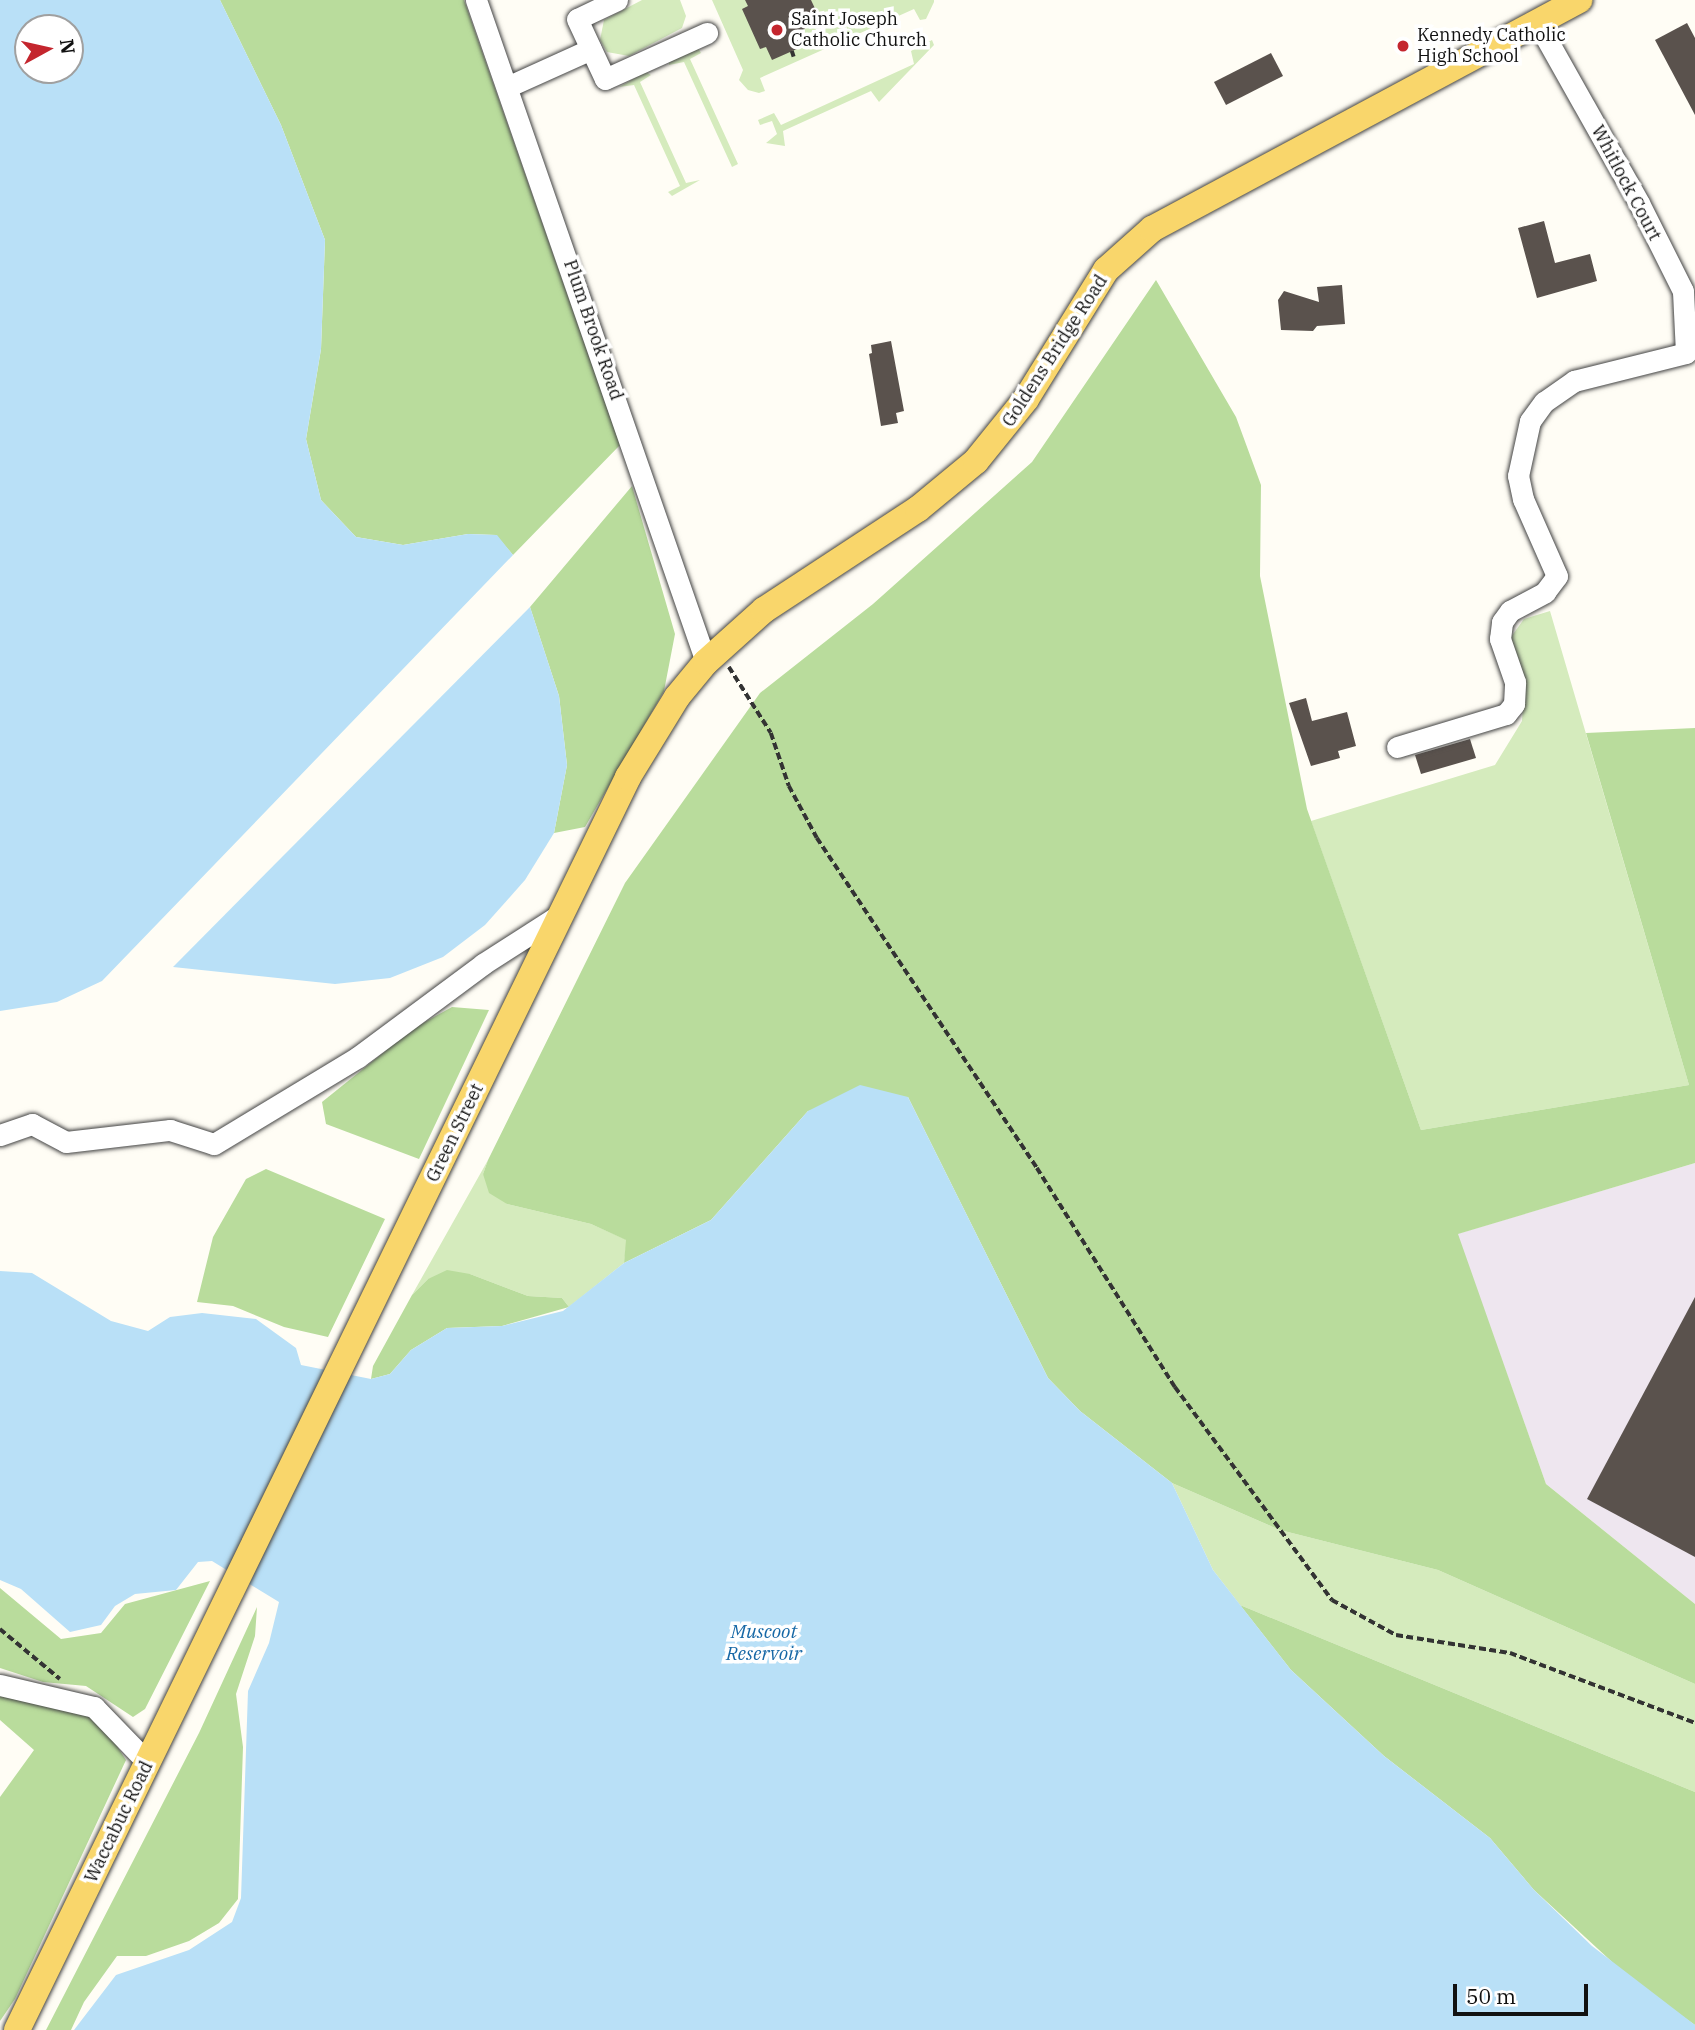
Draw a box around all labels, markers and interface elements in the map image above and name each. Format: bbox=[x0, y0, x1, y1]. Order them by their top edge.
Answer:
place label: Saint Joseph Catholic Church bbox=[791, 9, 927, 52]
north arrow bbox=[14, 14, 84, 84]
marker: Saint Joseph Catholic Church bbox=[769, 22, 785, 38]
place label: Kennedy Catholic High School bbox=[1417, 25, 1566, 68]
text: N bbox=[55, 37, 81, 55]
marker: Kennedy Catholic High School bbox=[1395, 38, 1411, 54]
street label: Whitlock Court bbox=[1586, 122, 1666, 244]
street label: Plum Brook Road bbox=[559, 257, 627, 403]
street label: Goldens Bridge Road bbox=[998, 271, 1112, 431]
street label: Green Street bbox=[422, 1080, 488, 1186]
water label: Muscoot Reservoir bbox=[726, 1621, 802, 1665]
street label: Waccabuc Road bbox=[80, 1758, 158, 1886]
scale bar bbox=[1457, 1970, 1592, 2014]
text: 50 m bbox=[1466, 1982, 1516, 2010]

